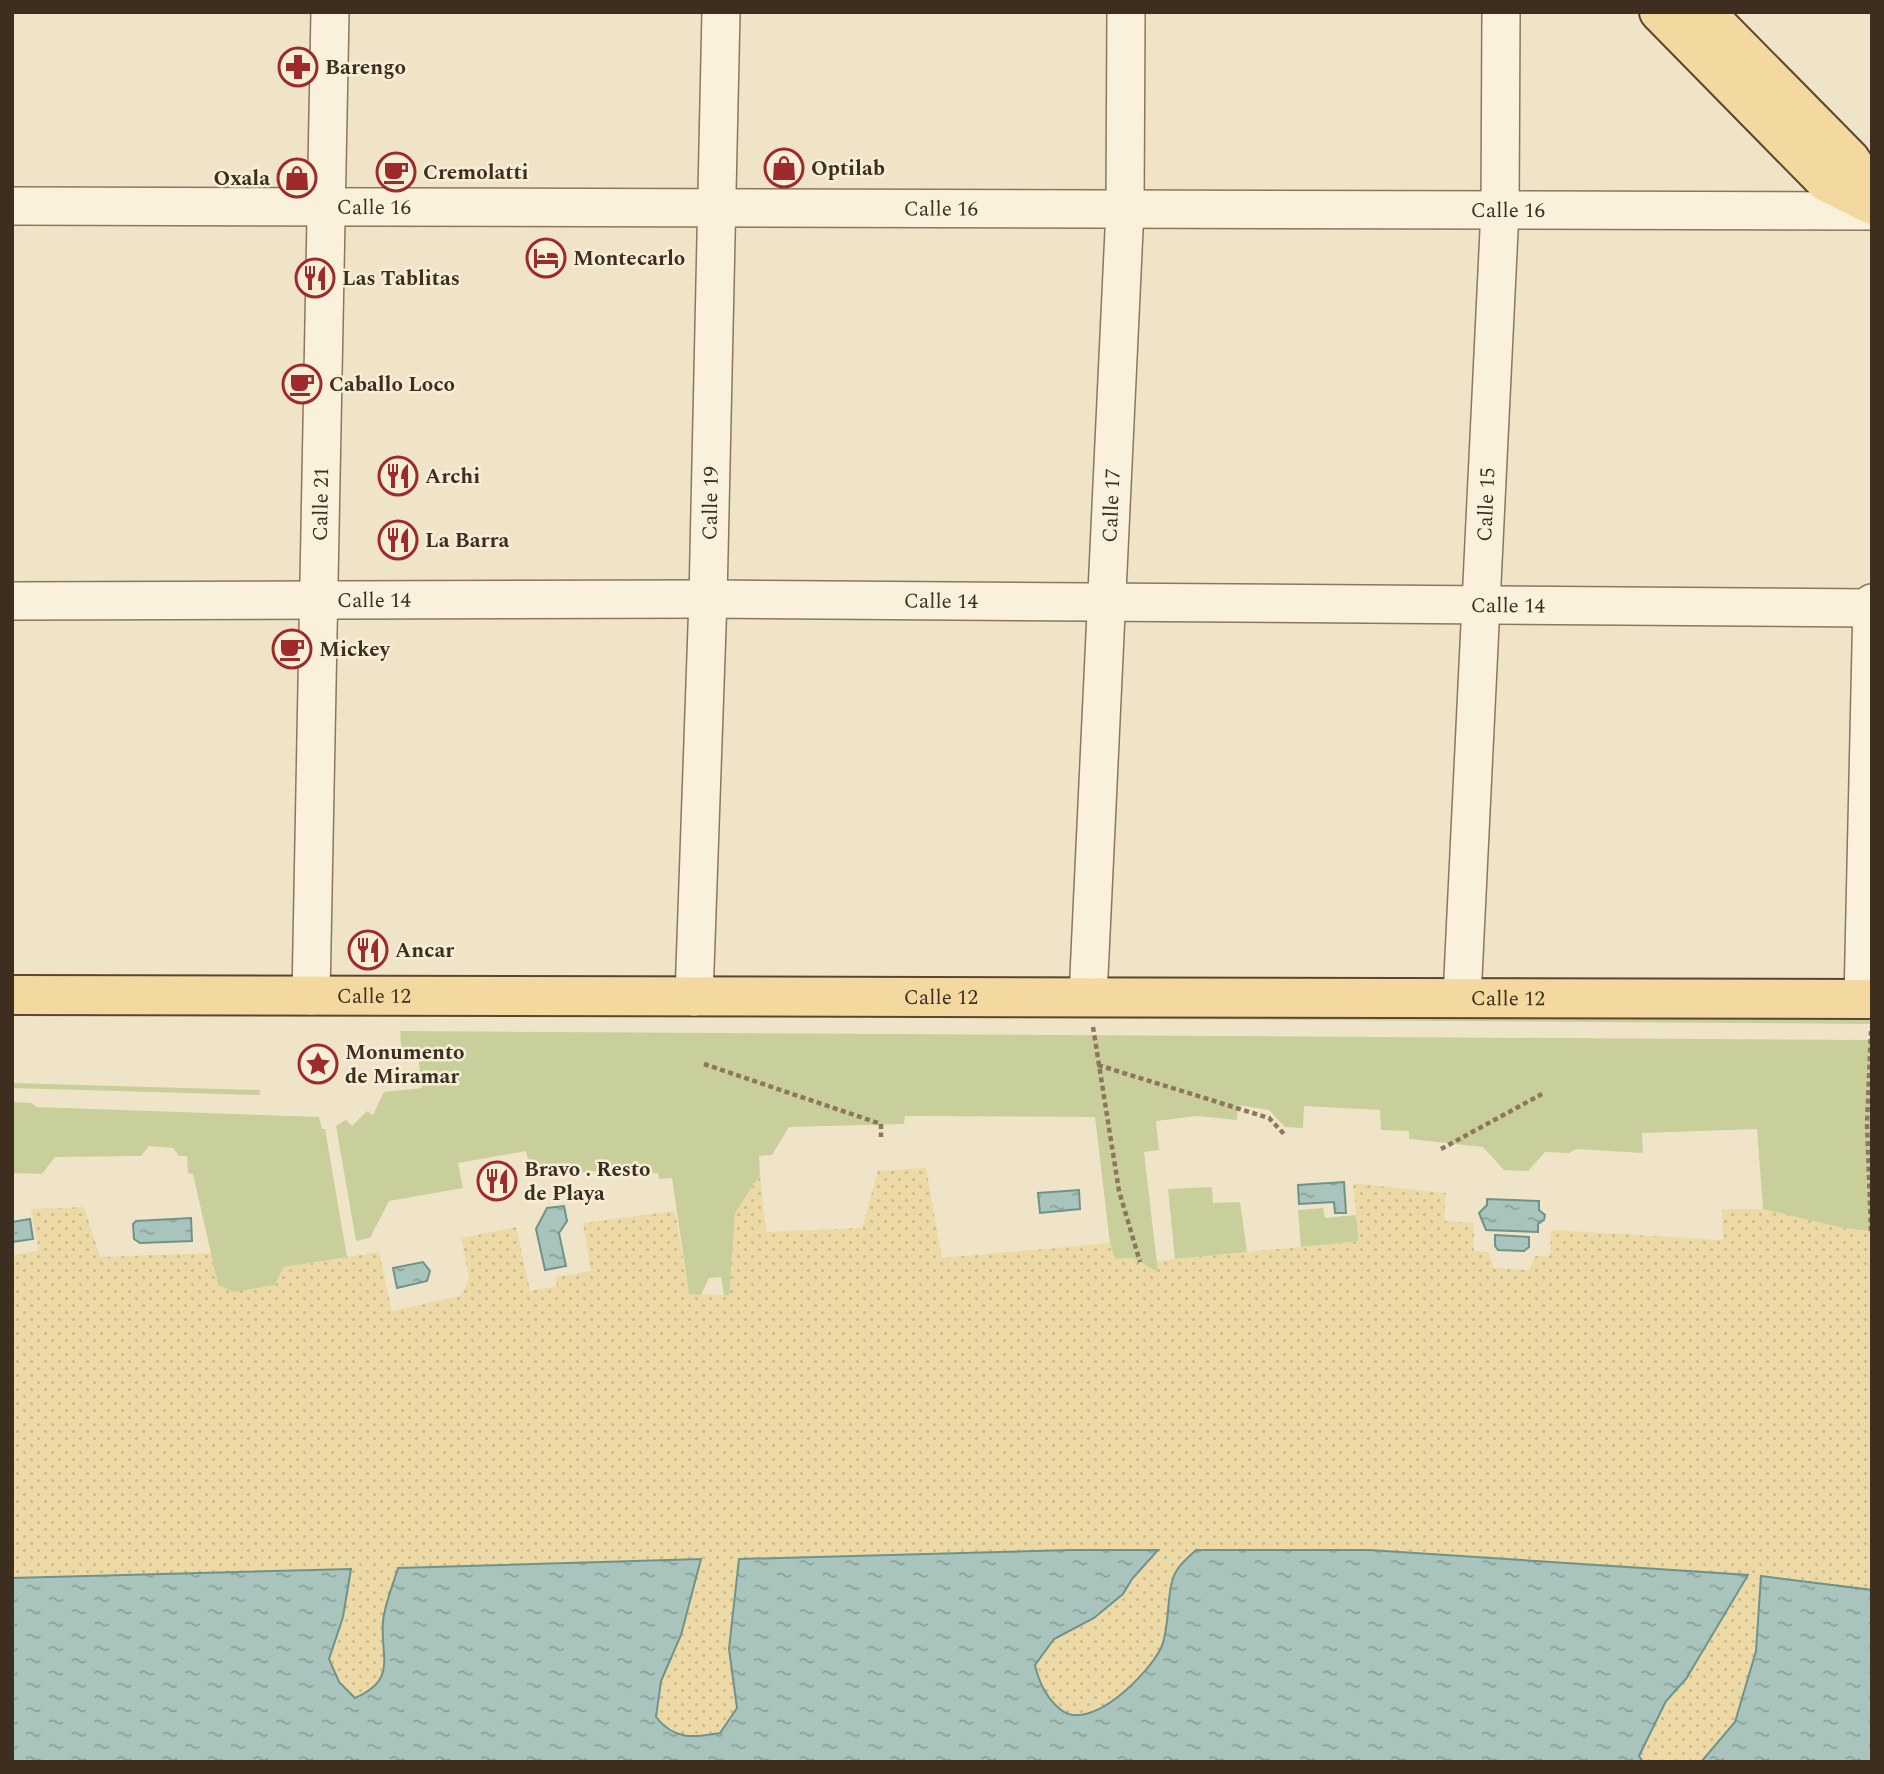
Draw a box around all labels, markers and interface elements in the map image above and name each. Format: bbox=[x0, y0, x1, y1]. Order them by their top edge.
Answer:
pharmacy icon: Barengo bbox=[277, 46, 319, 88]
place label: Barengo bbox=[325, 52, 406, 84]
shop icon: Optilab bbox=[763, 147, 805, 189]
cafe icon: Cremolatti bbox=[375, 151, 417, 193]
place label: Optilab bbox=[811, 153, 885, 185]
shop icon: Oxala bbox=[276, 157, 318, 199]
place label: Cremolatti bbox=[423, 157, 529, 189]
place label: Oxala bbox=[214, 163, 270, 195]
street label: Calle 16 bbox=[337, 192, 411, 224]
street label: Calle 16 bbox=[904, 193, 978, 226]
street label: Calle 16 bbox=[1471, 195, 1545, 227]
hotel icon: Montecarlo bbox=[525, 237, 567, 279]
place label: Montecarlo bbox=[573, 243, 685, 275]
restaurant icon: Las Tablitas bbox=[294, 257, 336, 299]
place label: Las Tablitas bbox=[342, 263, 460, 295]
cafe icon: Caballo Loco bbox=[281, 363, 323, 405]
place label: Caballo Loco bbox=[329, 369, 455, 401]
restaurant icon: Archi bbox=[377, 455, 419, 497]
place label: Archi bbox=[425, 461, 480, 493]
street label: Calle 19 bbox=[694, 466, 728, 541]
street label: Calle 21 bbox=[305, 467, 338, 542]
street label: Calle 15 bbox=[1469, 467, 1505, 542]
street label: Calle 17 bbox=[1094, 468, 1130, 543]
restaurant icon: La Barra bbox=[377, 519, 419, 561]
place label: La Barra bbox=[425, 525, 510, 557]
street label: Calle 14 bbox=[337, 585, 412, 617]
street label: Calle 14 bbox=[904, 586, 979, 618]
street label: Calle 14 bbox=[1471, 590, 1546, 622]
cafe icon: Mickey bbox=[271, 628, 313, 670]
place label: Mickey bbox=[319, 634, 391, 666]
restaurant icon: Ancar bbox=[347, 929, 389, 971]
place label: Ancar bbox=[395, 935, 454, 967]
street label: Calle 12 bbox=[337, 981, 411, 1013]
street label: Calle 12 bbox=[904, 982, 978, 1014]
street label: Calle 12 bbox=[1471, 983, 1545, 1015]
place label: Monumento de Miramar bbox=[345, 1037, 465, 1093]
place icon: Monumento de Miramar bbox=[297, 1043, 339, 1085]
place label: Bravo . Resto de Playa bbox=[524, 1154, 650, 1210]
restaurant icon: Bravo . Resto de Playa bbox=[476, 1160, 518, 1202]

